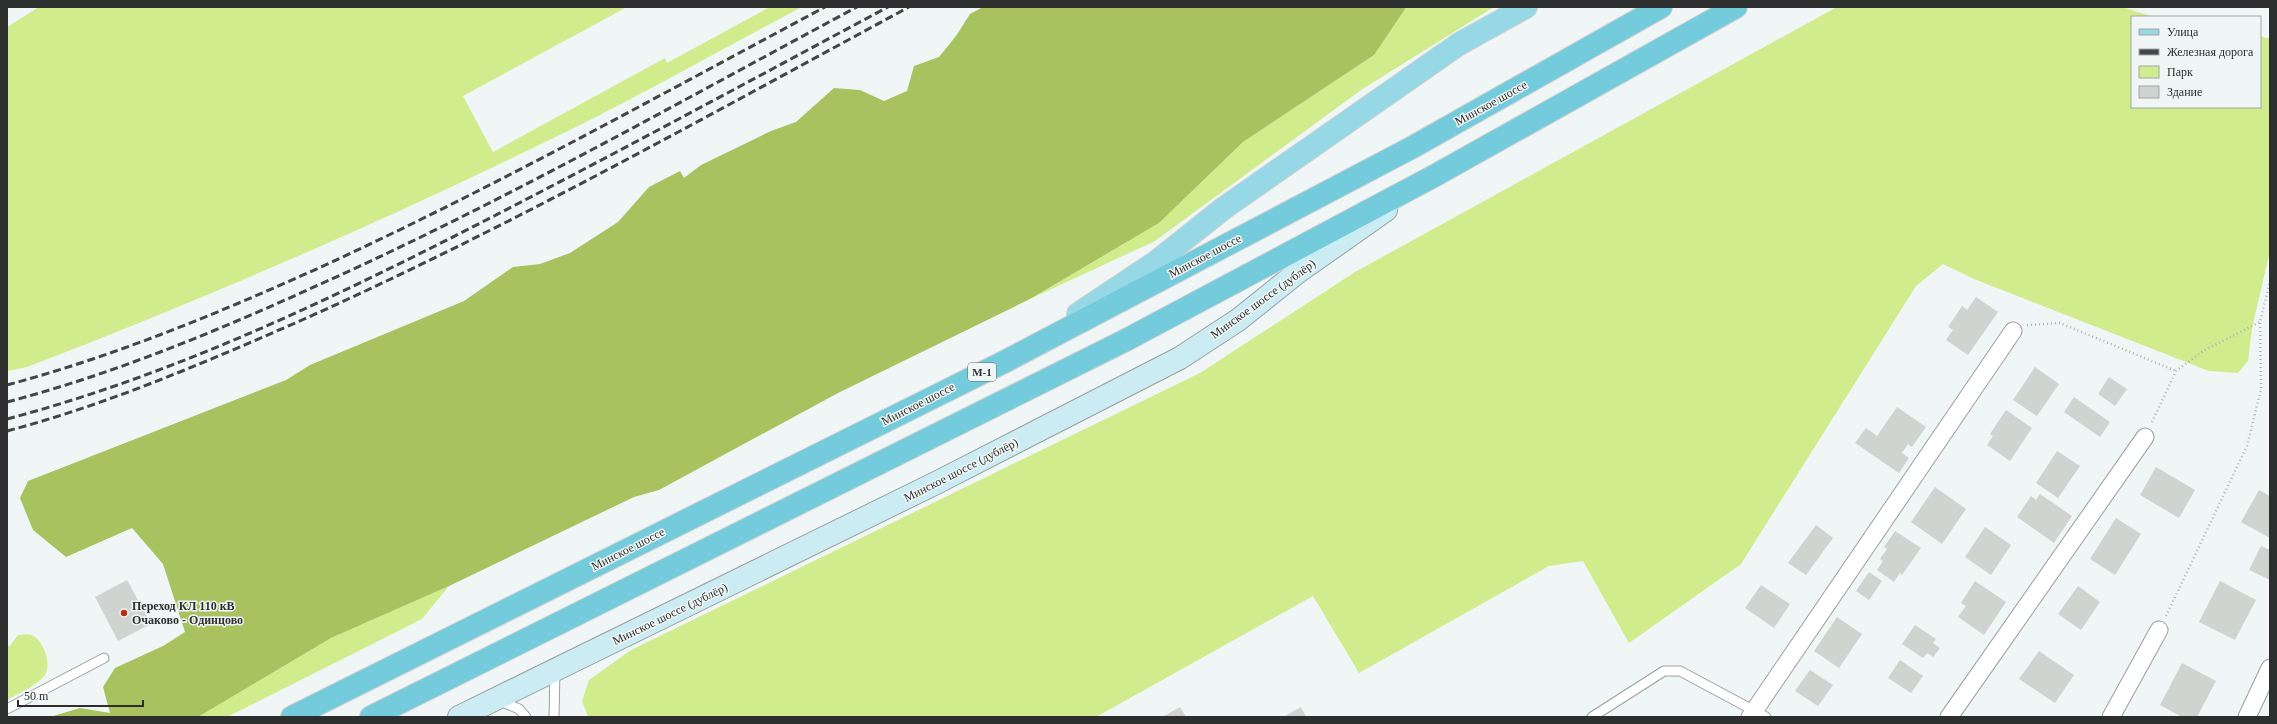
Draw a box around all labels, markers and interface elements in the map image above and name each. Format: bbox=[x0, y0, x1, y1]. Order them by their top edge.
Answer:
legend bbox=[2131, 16, 2261, 108]
text: Улица bbox=[2167, 25, 2199, 39]
text: Железная дорога bbox=[2167, 45, 2254, 59]
text: Парк bbox=[2167, 65, 2193, 79]
street label: Минское шоссе bbox=[1453, 77, 1529, 129]
text: Здание bbox=[2167, 85, 2202, 99]
street label: Минское шоссе bbox=[1166, 231, 1244, 281]
street label: Минское шоссе (дублёр) bbox=[1208, 256, 1318, 342]
road number: М-1 bbox=[968, 363, 996, 381]
street label: Минское шоссе bbox=[879, 380, 957, 428]
street label: Минское шоссе (дублёр) bbox=[902, 435, 1020, 505]
street label: Минское шоссе bbox=[589, 525, 667, 573]
street label: Минское шоссе (дублёр) bbox=[610, 580, 730, 648]
place label: Переход КЛ 110 кВ Очаково - Одинцово bbox=[132, 599, 243, 627]
marker: Переход КЛ 110 кВ Очаково - Одинцово bbox=[119, 608, 129, 618]
scale bar bbox=[18, 682, 143, 708]
text: 50 m bbox=[24, 689, 49, 703]

